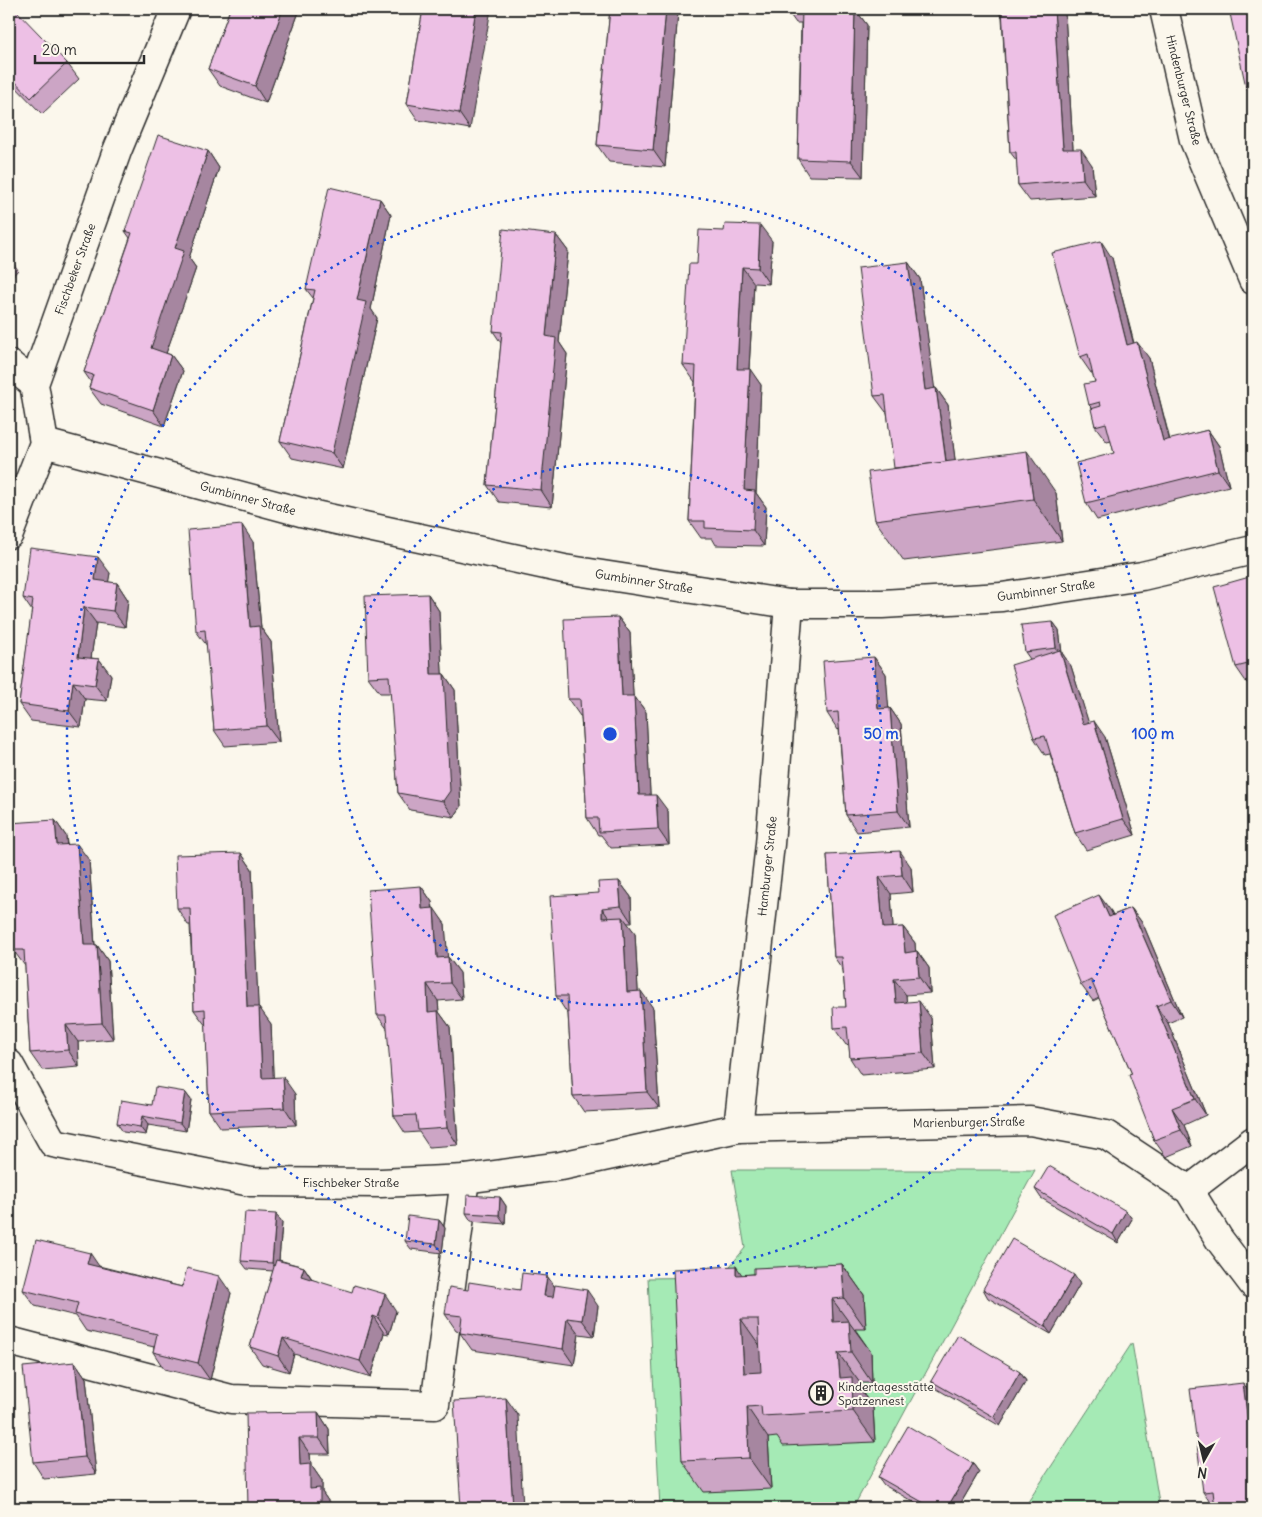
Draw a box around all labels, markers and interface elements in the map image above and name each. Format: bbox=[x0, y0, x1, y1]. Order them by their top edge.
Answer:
scale bar bbox=[35, 32, 144, 64]
street label: Hindenburger Straße bbox=[1163, 33, 1205, 147]
text: 20 m bbox=[42, 40, 77, 59]
street label: Fischbeker Straße bbox=[51, 221, 99, 317]
street label: Gumbinner Straße bbox=[198, 478, 298, 518]
street label: Gumbinner Straße bbox=[594, 566, 694, 596]
street label: Gumbinner Straße bbox=[996, 576, 1096, 604]
text: 50 m bbox=[863, 724, 899, 743]
text: 100 m bbox=[1132, 724, 1174, 743]
centre of rings bbox=[601, 725, 619, 743]
street label: Hamburger Straße bbox=[754, 815, 780, 917]
street label: Marienburger Straße bbox=[913, 1114, 1025, 1130]
street label: Fischbeker Straße bbox=[303, 1175, 399, 1190]
place label: Kindertagesstätte Spatzennest bbox=[838, 1379, 934, 1408]
building icon: Kindertagesstätte Spatzennest bbox=[808, 1380, 834, 1406]
north arrow bbox=[1180, 1434, 1230, 1484]
text: N bbox=[1196, 1463, 1208, 1482]

